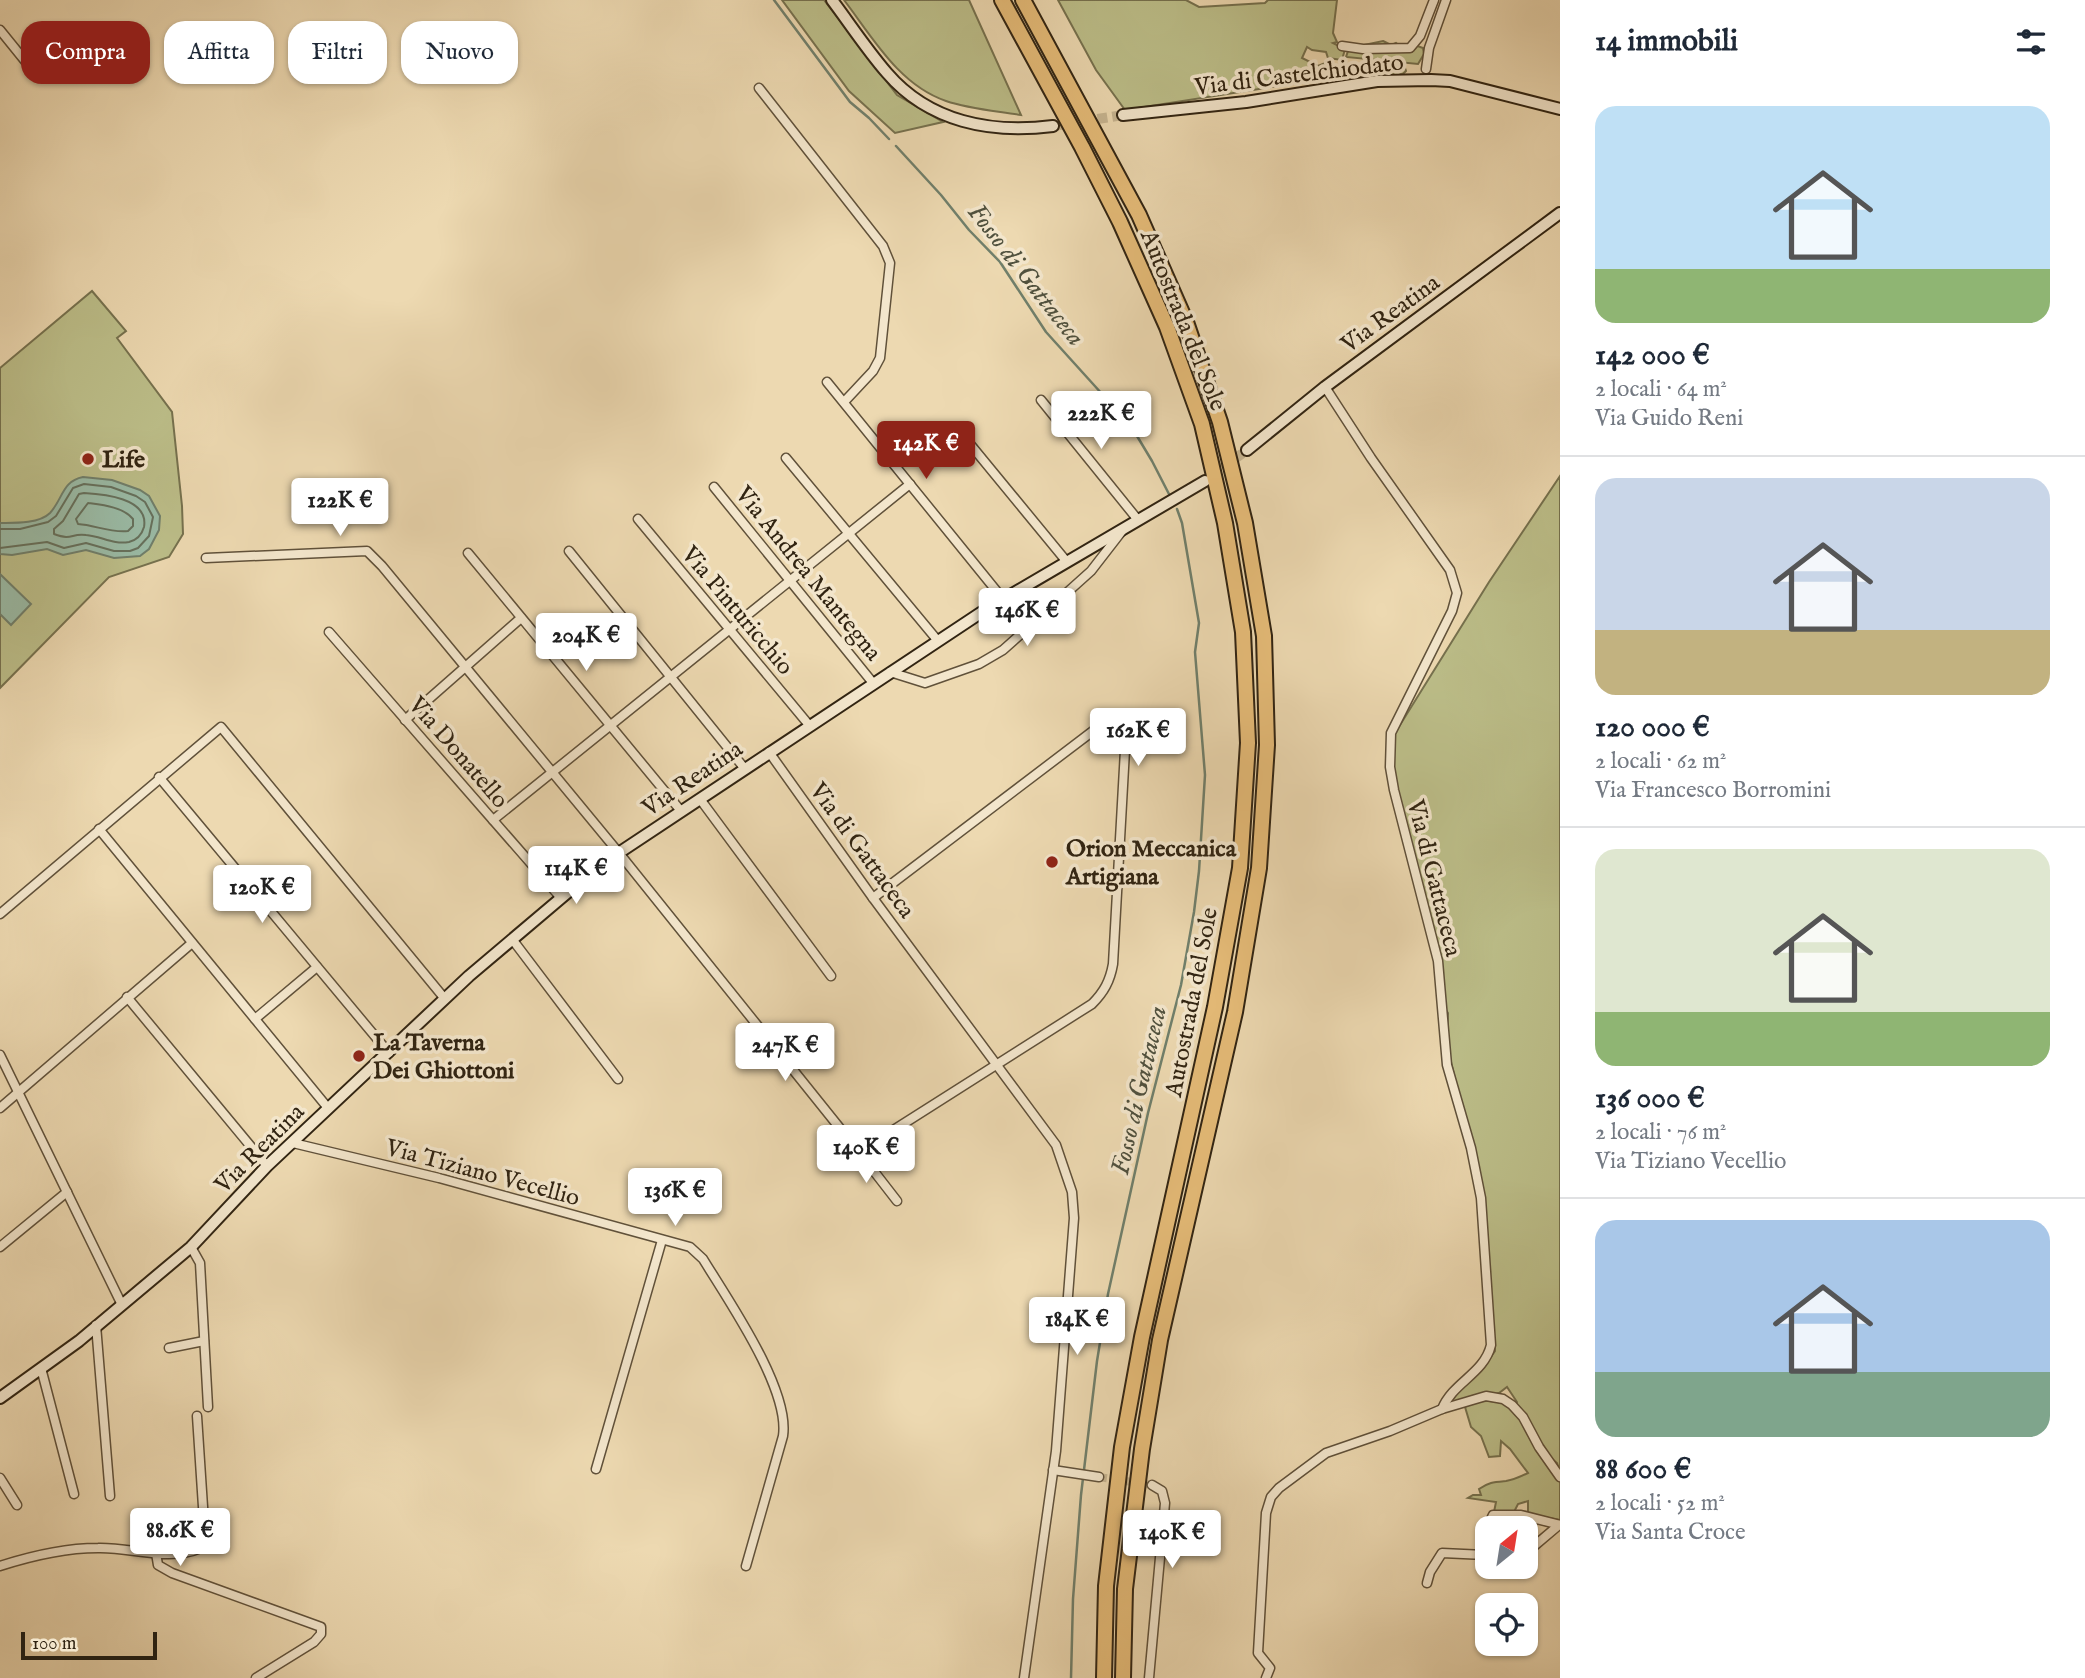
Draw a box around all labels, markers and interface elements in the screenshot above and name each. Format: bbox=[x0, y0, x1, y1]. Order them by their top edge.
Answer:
chip: Compra bbox=[21, 21, 150, 84]
chip: Affitta bbox=[164, 21, 274, 84]
chip: Filtri bbox=[288, 21, 387, 84]
chip: Nuovo bbox=[401, 21, 518, 84]
text: 14 immobili bbox=[1595, 23, 1738, 61]
icon: filters bbox=[2012, 23, 2050, 61]
street label: Via di Castelchiodato bbox=[1192, 47, 1406, 104]
icon: home bbox=[1760, 152, 1886, 278]
water label: Fosso di Gattaceca bbox=[960, 197, 1092, 353]
street label: Autostrada del Sole bbox=[1132, 225, 1233, 416]
street label: Via Reatina bbox=[1334, 267, 1447, 361]
text: 142 000 € bbox=[1595, 337, 1710, 375]
text: 2 locali · 64 m² bbox=[1595, 375, 1727, 404]
pin: 222K € bbox=[1044, 392, 1158, 451]
text: 222K € bbox=[1067, 399, 1135, 428]
text: Via Guido Reni bbox=[1595, 404, 1743, 433]
pin: 142K € bbox=[869, 421, 983, 481]
text: 142K € bbox=[893, 429, 959, 458]
place label: Life bbox=[102, 445, 145, 476]
marker: Life bbox=[80, 451, 96, 467]
pin: 122K € bbox=[283, 478, 397, 538]
street label: Via Andrea Mantegna bbox=[727, 479, 888, 668]
text: 122K € bbox=[307, 486, 373, 515]
icon: home bbox=[1760, 524, 1886, 650]
street label: Via Pinturicchio bbox=[673, 539, 800, 682]
pin: 146K € bbox=[970, 588, 1084, 648]
text: 146K € bbox=[995, 596, 1059, 625]
pin: 204K € bbox=[529, 614, 643, 673]
text: 204K € bbox=[552, 621, 620, 650]
street label: Via Donatello bbox=[400, 690, 515, 815]
pin: 162K € bbox=[1081, 708, 1195, 768]
text: 120 000 € bbox=[1595, 709, 1710, 747]
text: 162K € bbox=[1106, 716, 1170, 745]
street label: Via Reatina bbox=[636, 734, 750, 825]
text: 2 locali · 62 m² bbox=[1595, 747, 1726, 776]
street label: Via di Gattaceca bbox=[801, 776, 922, 925]
text: Via Francesco Borromini bbox=[1595, 776, 1831, 805]
street label: Via di Gattaceca bbox=[1399, 796, 1468, 961]
place label: Orion Meccanica Artigiana bbox=[1065, 834, 1237, 893]
pin: 114K € bbox=[519, 846, 633, 906]
text: 114K € bbox=[544, 854, 608, 883]
marker: Orion Meccanica Artigiana bbox=[1044, 854, 1060, 870]
pin: 120K € bbox=[205, 866, 319, 925]
text: 120K € bbox=[229, 873, 295, 902]
icon: home bbox=[1760, 895, 1886, 1021]
street label: Autostrada del Sole bbox=[1159, 905, 1226, 1101]
water label: Fosso di Gattaceca bbox=[1104, 1003, 1175, 1178]
pin: 247K € bbox=[728, 1024, 842, 1083]
place label: La Taverna Dei Ghiottoni bbox=[373, 1028, 515, 1087]
text: 247K € bbox=[751, 1031, 819, 1060]
marker: La Taverna Dei Ghiottoni bbox=[351, 1048, 367, 1064]
text: 136 000 € bbox=[1595, 1080, 1705, 1118]
street label: Via Reatina bbox=[208, 1097, 312, 1201]
text: 2 locali · 76 m² bbox=[1595, 1118, 1726, 1147]
pin: 140K € bbox=[809, 1126, 923, 1185]
street label: Via Tiziano Vecellio bbox=[381, 1132, 583, 1214]
text: 140K € bbox=[833, 1133, 899, 1162]
text: Via Tiziano Vecellio bbox=[1595, 1147, 1786, 1176]
pin: 136K € bbox=[618, 1168, 732, 1228]
text: 136K € bbox=[644, 1176, 706, 1205]
icon: home bbox=[1760, 1266, 1886, 1392]
pin: 184K € bbox=[1020, 1298, 1134, 1357]
text: 184K € bbox=[1045, 1305, 1109, 1334]
text: 88 600 € bbox=[1595, 1451, 1691, 1489]
text: 2 locali · 52 m² bbox=[1595, 1489, 1725, 1518]
pin: 88.6K € bbox=[115, 1508, 245, 1568]
pin: 140K € bbox=[1115, 1510, 1229, 1570]
text: 88.6K € bbox=[146, 1516, 214, 1545]
north arrow bbox=[1475, 1516, 1538, 1578]
map controls bbox=[1475, 1516, 1538, 1656]
text: 140K € bbox=[1139, 1518, 1205, 1547]
text: Via Santa Croce bbox=[1595, 1518, 1746, 1547]
button: locate bbox=[1475, 1593, 1538, 1656]
scale bar bbox=[21, 1629, 158, 1661]
text: 100 m bbox=[32, 1632, 76, 1656]

